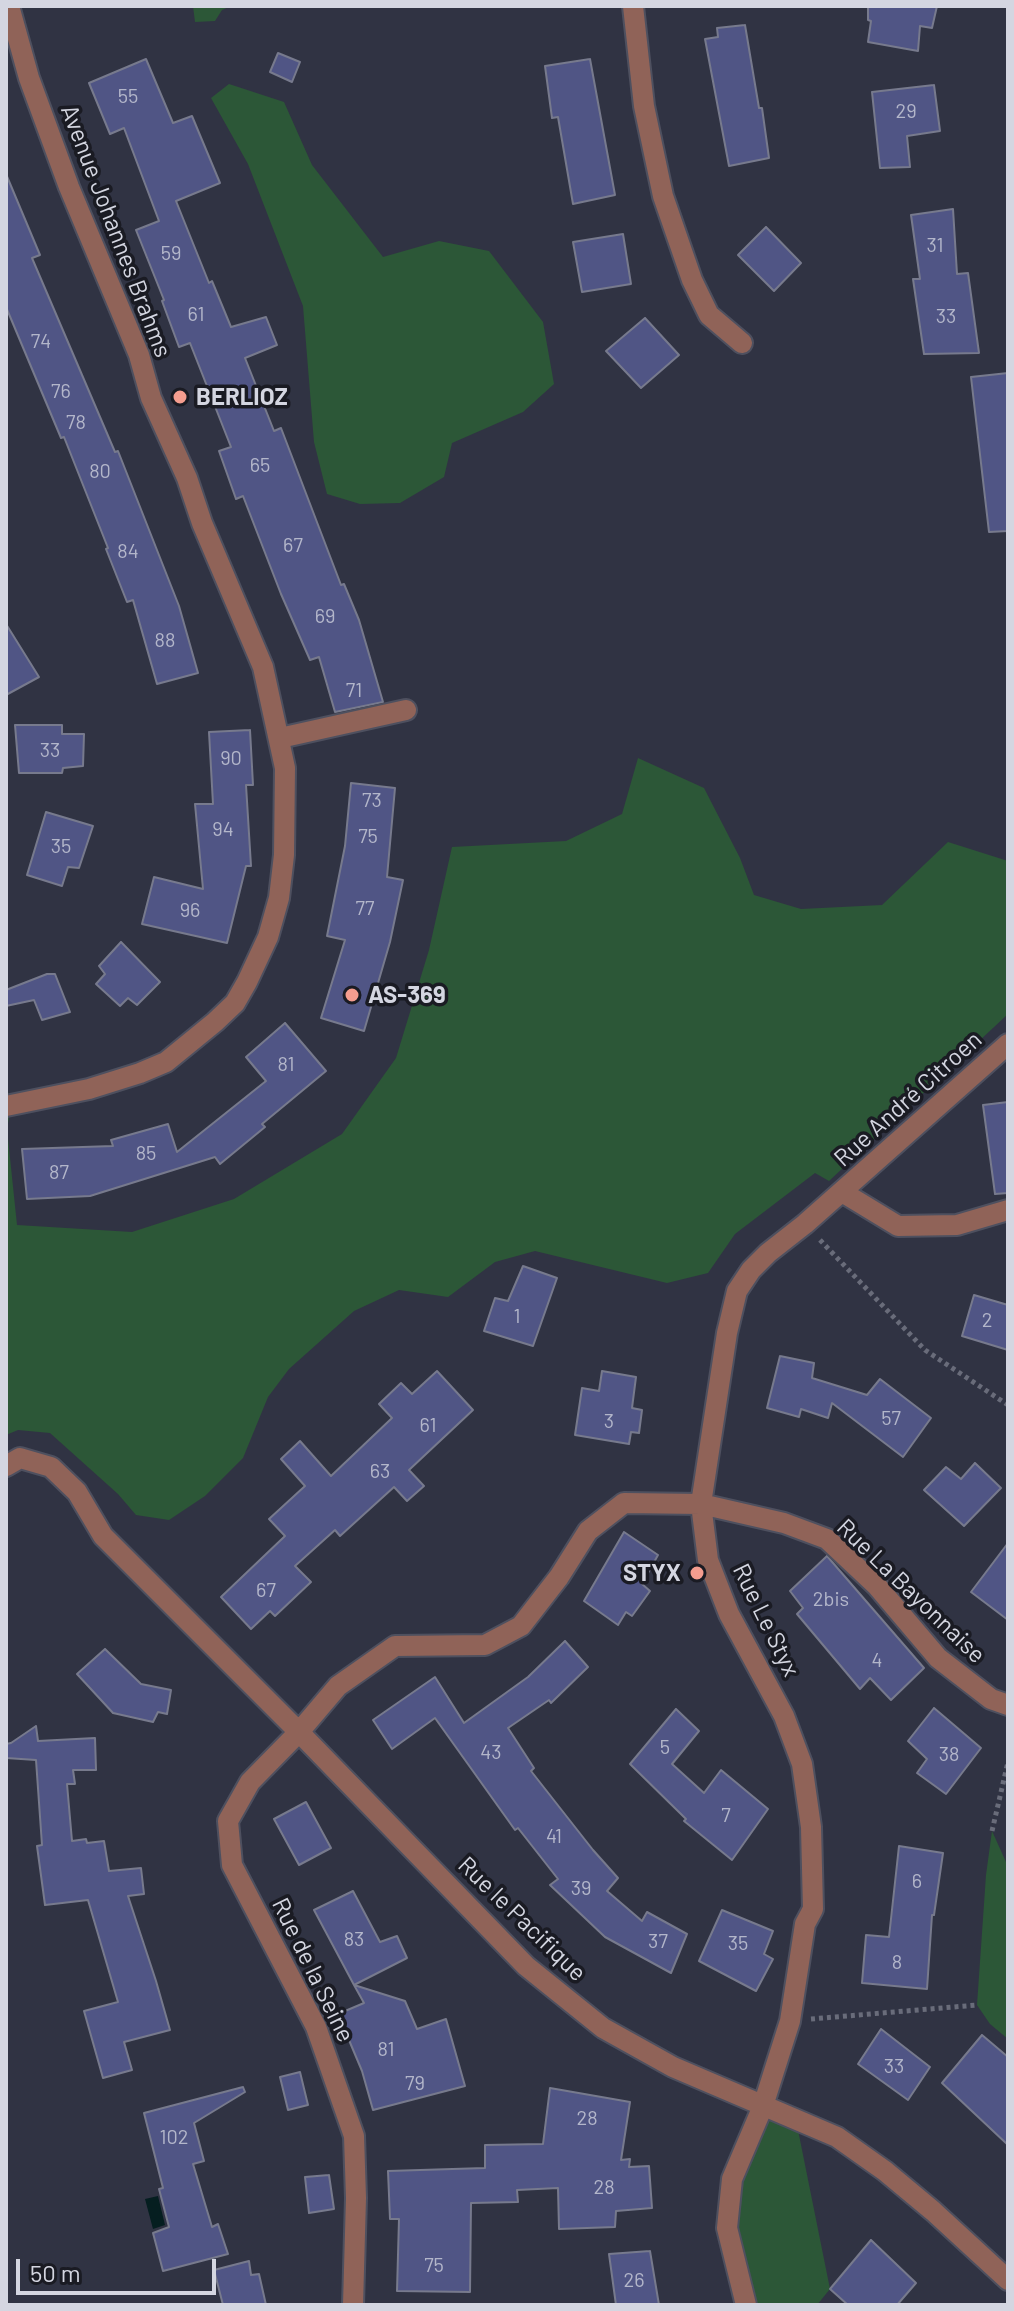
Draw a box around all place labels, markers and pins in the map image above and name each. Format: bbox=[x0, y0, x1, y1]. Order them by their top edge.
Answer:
place label: BERLIOZ bbox=[196, 383, 288, 411]
marker: BERLIOZ bbox=[171, 388, 189, 406]
place label: AS-369 bbox=[368, 981, 446, 1009]
marker: AS-369 bbox=[343, 986, 361, 1004]
place label: STYX bbox=[623, 1559, 681, 1587]
marker: STYX bbox=[688, 1564, 706, 1582]

